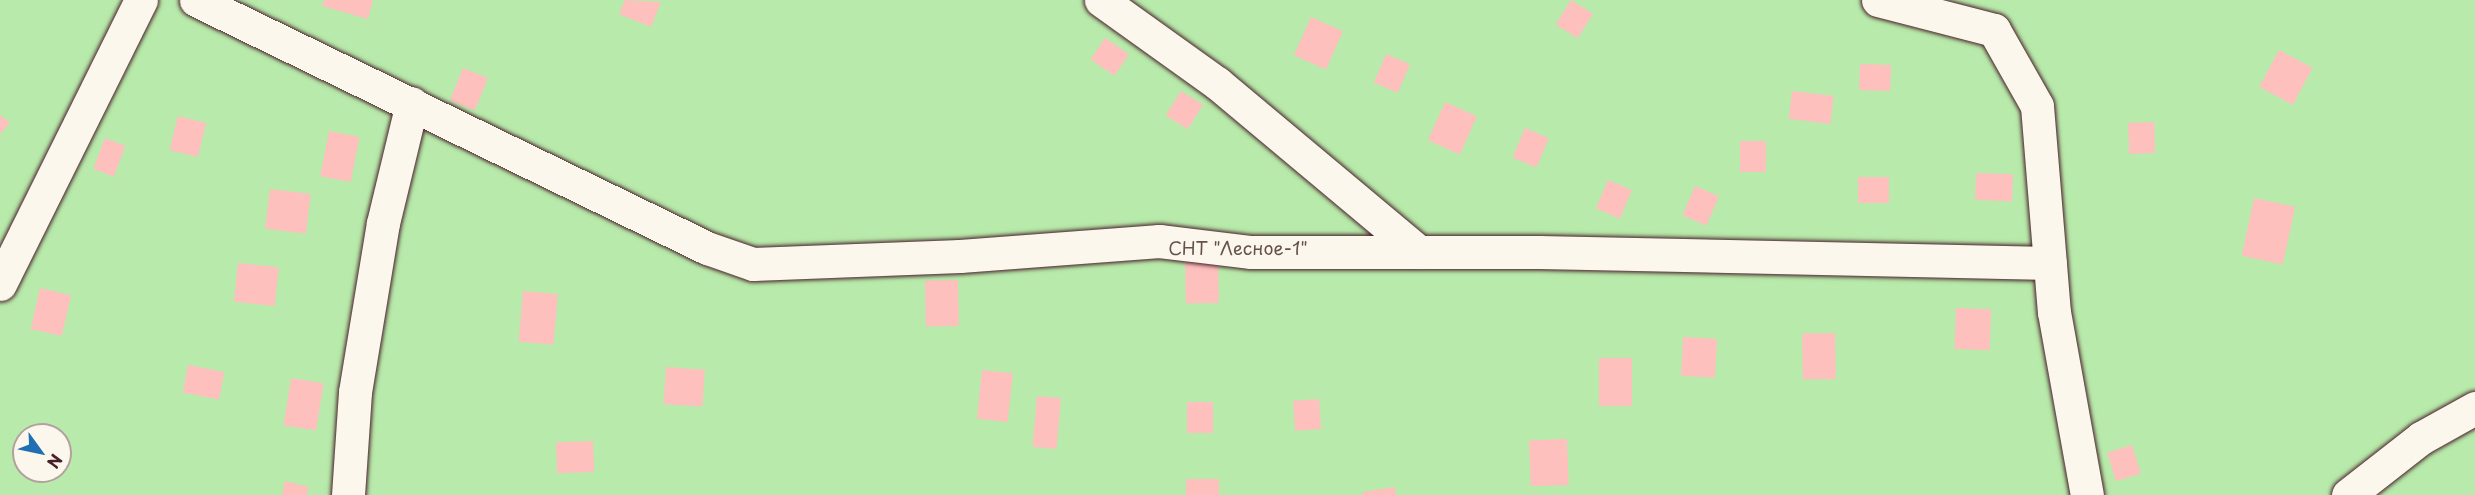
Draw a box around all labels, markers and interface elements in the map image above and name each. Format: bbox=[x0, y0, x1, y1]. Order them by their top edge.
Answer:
park label: СНТ "Лесное-1" bbox=[1168, 237, 1308, 259]
north arrow bbox=[12, 423, 72, 483]
text: N bbox=[42, 450, 69, 474]

